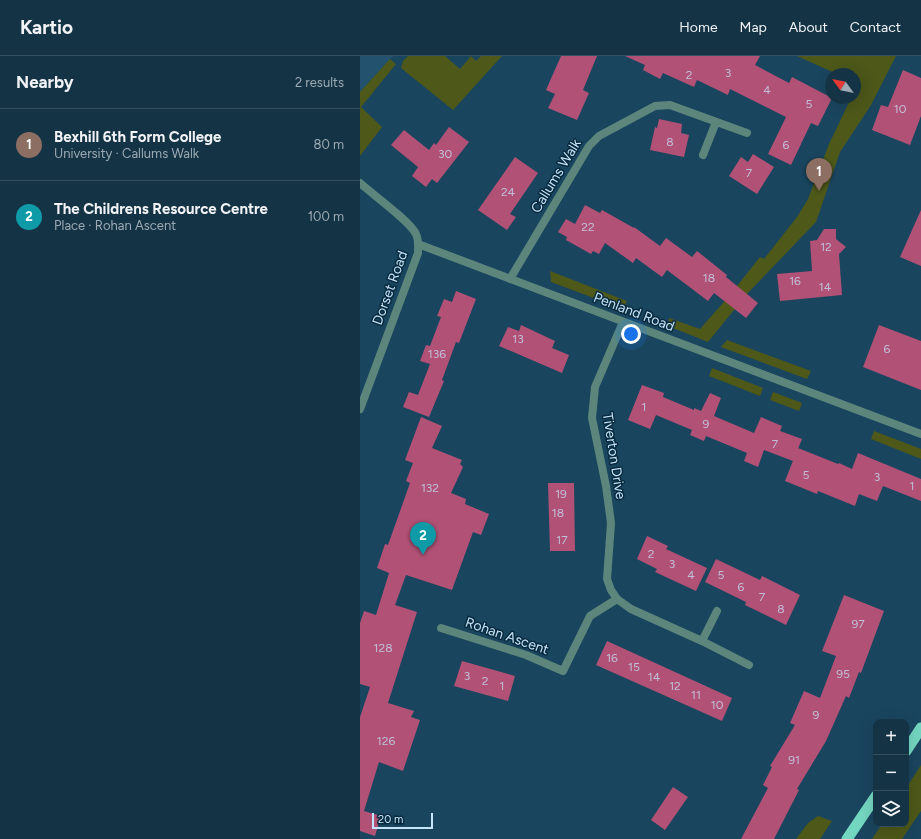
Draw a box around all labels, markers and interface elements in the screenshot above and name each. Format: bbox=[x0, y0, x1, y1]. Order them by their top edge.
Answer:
text: Kartio bbox=[20, 16, 73, 39]
text: Home bbox=[679, 19, 718, 36]
text: Map bbox=[740, 19, 767, 36]
text: About bbox=[789, 19, 828, 36]
text: Contact bbox=[850, 19, 901, 36]
house number: 3 bbox=[725, 66, 731, 80]
house number: 2 bbox=[686, 68, 692, 82]
north arrow bbox=[825, 68, 861, 104]
text: Nearby bbox=[16, 72, 74, 92]
text: 2 results bbox=[295, 75, 344, 90]
house number: 4 bbox=[763, 83, 771, 97]
house number: 5 bbox=[806, 97, 813, 111]
house number: 10 bbox=[894, 102, 907, 116]
text: Bexhill 6th Form College bbox=[54, 128, 221, 146]
house number: 8 bbox=[666, 135, 674, 149]
street label: Callums Walk bbox=[527, 136, 585, 216]
text: 1 bbox=[26, 137, 32, 152]
text: 80 m bbox=[313, 137, 344, 152]
house number: 6 bbox=[783, 138, 790, 152]
text: University · Callums Walk bbox=[54, 146, 199, 161]
house number: 30 bbox=[438, 147, 452, 161]
pin: 1 bbox=[806, 158, 832, 191]
house number: 7 bbox=[746, 166, 753, 180]
house number: 24 bbox=[501, 185, 516, 199]
text: The Childrens Resource Centre bbox=[54, 200, 268, 218]
text: 2 bbox=[25, 209, 33, 224]
text: 100 m bbox=[308, 209, 344, 224]
text: Place · Rohan Ascent bbox=[54, 218, 176, 233]
house number: 22 bbox=[581, 220, 595, 234]
house number: 12 bbox=[820, 240, 832, 254]
street label: Dorset Road bbox=[369, 249, 411, 327]
house number: 18 bbox=[703, 271, 715, 285]
house number: 16 bbox=[789, 274, 801, 288]
house number: 14 bbox=[819, 280, 832, 294]
street label: Penland Road bbox=[591, 289, 677, 335]
your location bbox=[621, 324, 641, 344]
house number: 13 bbox=[512, 332, 524, 346]
house number: 6 bbox=[884, 342, 891, 356]
house number: 136 bbox=[428, 347, 446, 361]
house number: 1 bbox=[642, 400, 646, 414]
street label: Tiverton Drive bbox=[599, 411, 629, 501]
house number: 9 bbox=[703, 417, 710, 431]
house number: 7 bbox=[772, 437, 779, 451]
house number: 5 bbox=[803, 468, 810, 482]
house number: 3 bbox=[874, 470, 880, 484]
house number: 1 bbox=[910, 479, 914, 493]
house number: 132 bbox=[421, 481, 439, 495]
house number: 19 bbox=[555, 487, 567, 501]
house number: 18 bbox=[552, 506, 564, 520]
pin: 2 bbox=[410, 522, 436, 555]
house number: 17 bbox=[556, 533, 568, 547]
house number: 2 bbox=[648, 547, 654, 561]
house number: 3 bbox=[669, 557, 675, 571]
house number: 4 bbox=[687, 568, 695, 582]
house number: 5 bbox=[718, 568, 725, 582]
house number: 6 bbox=[738, 580, 745, 594]
house number: 7 bbox=[759, 590, 766, 604]
house number: 8 bbox=[777, 602, 785, 616]
street label: Rohan Ascent bbox=[463, 614, 551, 658]
house number: 97 bbox=[851, 617, 865, 631]
house number: 128 bbox=[373, 641, 393, 655]
house number: 16 bbox=[606, 651, 618, 665]
house number: 15 bbox=[628, 660, 640, 674]
house number: 95 bbox=[836, 667, 850, 681]
house number: 3 bbox=[464, 669, 470, 683]
house number: 14 bbox=[648, 670, 661, 684]
house number: 2 bbox=[482, 674, 488, 688]
house number: 1 bbox=[500, 679, 504, 693]
house number: 12 bbox=[669, 679, 681, 693]
house number: 11 bbox=[691, 688, 701, 702]
house number: 10 bbox=[711, 698, 724, 712]
house number: 9 bbox=[813, 708, 820, 722]
map controls bbox=[873, 719, 909, 827]
button: + bbox=[873, 719, 909, 755]
house number: 126 bbox=[377, 734, 395, 748]
house number: 91 bbox=[788, 753, 800, 767]
button: − bbox=[873, 755, 909, 791]
button: layers bbox=[873, 791, 909, 827]
scale bar bbox=[372, 811, 433, 830]
text: 20 m bbox=[378, 813, 403, 826]

